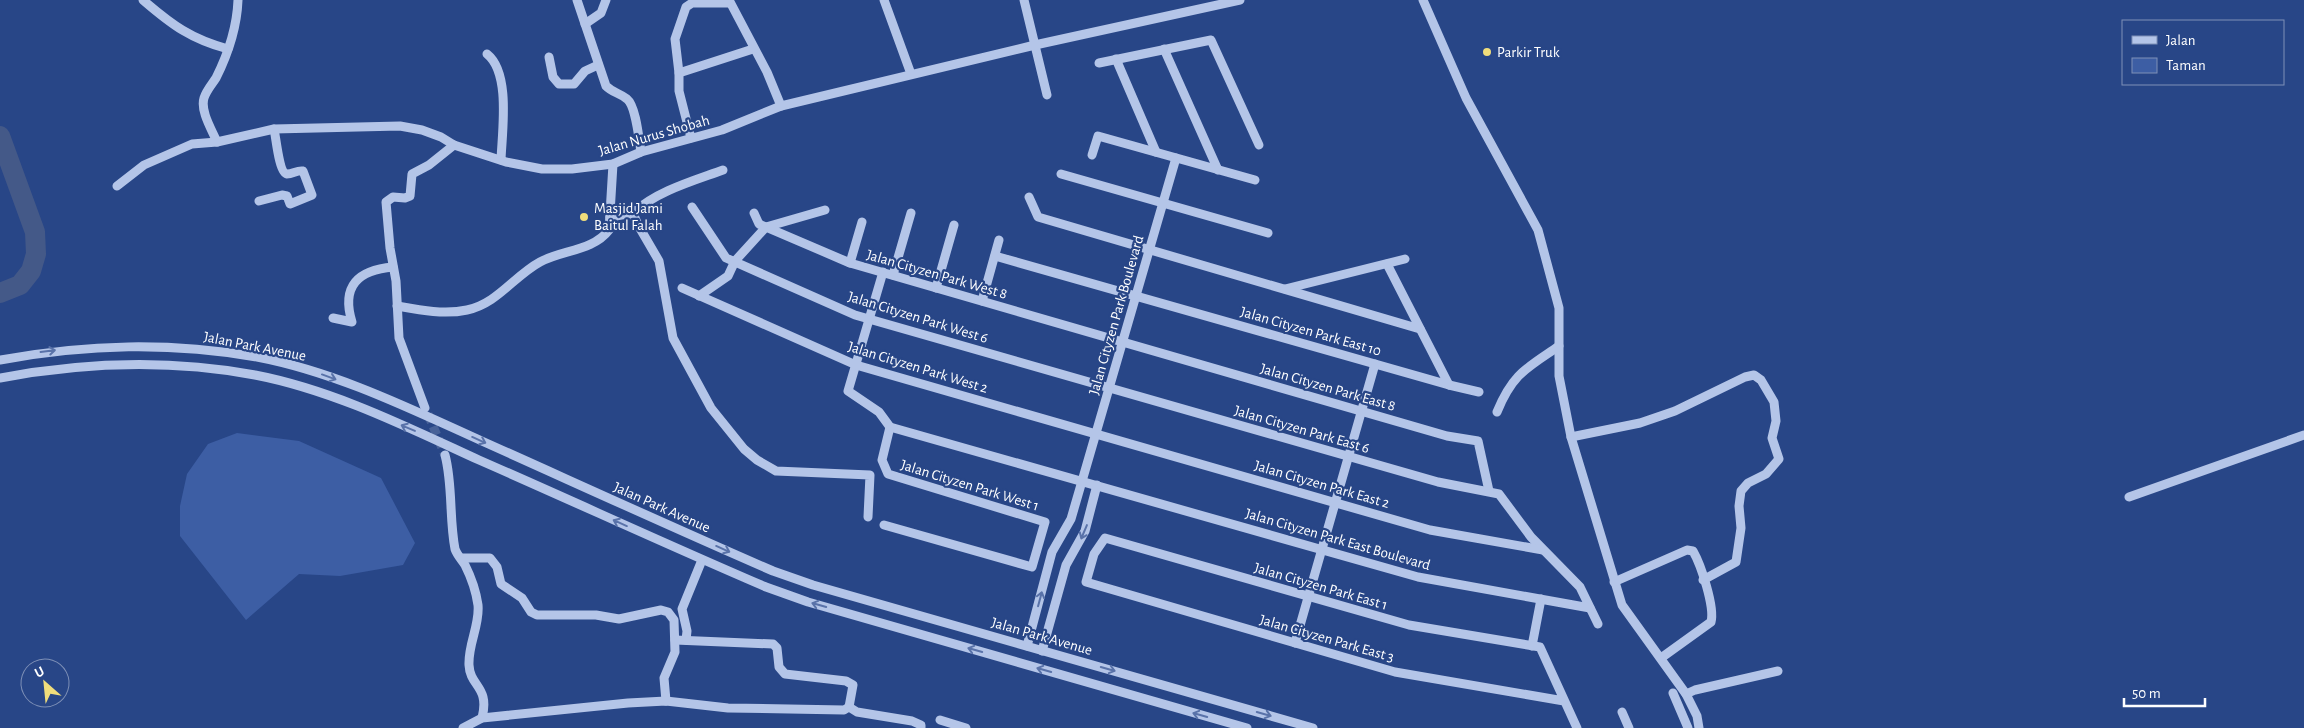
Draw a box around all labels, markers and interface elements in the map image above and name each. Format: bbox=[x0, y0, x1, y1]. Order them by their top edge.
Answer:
legend bbox=[2122, 20, 2284, 85]
text: Jalan bbox=[2166, 33, 2196, 48]
place label: Parkir Truk bbox=[1497, 45, 1560, 60]
marker: Parkir Truk bbox=[1481, 46, 1493, 58]
text: Taman bbox=[2166, 58, 2206, 73]
street label: Jalan Nurus Shobah bbox=[597, 112, 711, 158]
place label: Masjid Jami Baitul Falah bbox=[594, 201, 663, 233]
marker: Masjid Jami Baitul Falah bbox=[578, 211, 590, 223]
street label: Jalan Cityzen Park Boulevard bbox=[1087, 234, 1147, 397]
street label: Jalan Cityzen Park West 8 bbox=[865, 247, 1009, 302]
street label: Jalan Cityzen Park West 6 bbox=[846, 289, 990, 346]
street label: Jalan Cityzen Park East 10 bbox=[1239, 304, 1383, 359]
street label: Jalan Park Avenue bbox=[202, 329, 307, 364]
street label: Jalan Cityzen Park West 2 bbox=[846, 339, 990, 396]
one-way arrow bbox=[40, 346, 56, 356]
street label: Jalan Cityzen Park East 8 bbox=[1259, 361, 1397, 414]
one-way arrow bbox=[321, 373, 336, 382]
street label: Jalan Cityzen Park East 6 bbox=[1233, 403, 1371, 456]
one-way arrow bbox=[401, 423, 416, 433]
one-way arrow bbox=[471, 435, 486, 445]
street label: Jalan Cityzen Park West 1 bbox=[899, 457, 1041, 514]
street label: Jalan Cityzen Park East 2 bbox=[1253, 458, 1391, 511]
street label: Jalan Park Avenue bbox=[611, 479, 712, 536]
street label: Jalan Cityzen Park East Boulevard bbox=[1244, 506, 1432, 573]
one-way arrow bbox=[613, 517, 628, 527]
one-way arrow bbox=[1078, 524, 1088, 539]
one-way arrow bbox=[715, 545, 730, 555]
street label: Jalan Cityzen Park East 1 bbox=[1253, 560, 1389, 613]
one-way arrow bbox=[1035, 592, 1045, 608]
one-way arrow bbox=[811, 600, 827, 610]
street label: Jalan Cityzen Park East 3 bbox=[1258, 612, 1396, 665]
street label: Jalan Park Avenue bbox=[990, 615, 1094, 658]
one-way arrow bbox=[967, 644, 983, 654]
north arrow bbox=[20, 658, 70, 708]
text: U bbox=[32, 664, 47, 681]
one-way arrow bbox=[1037, 664, 1053, 674]
one-way arrow bbox=[1099, 665, 1115, 675]
scale bar bbox=[2124, 676, 2205, 708]
text: 50 m bbox=[2132, 686, 2161, 701]
one-way arrow bbox=[1193, 709, 1209, 719]
one-way arrow bbox=[1256, 710, 1272, 720]

